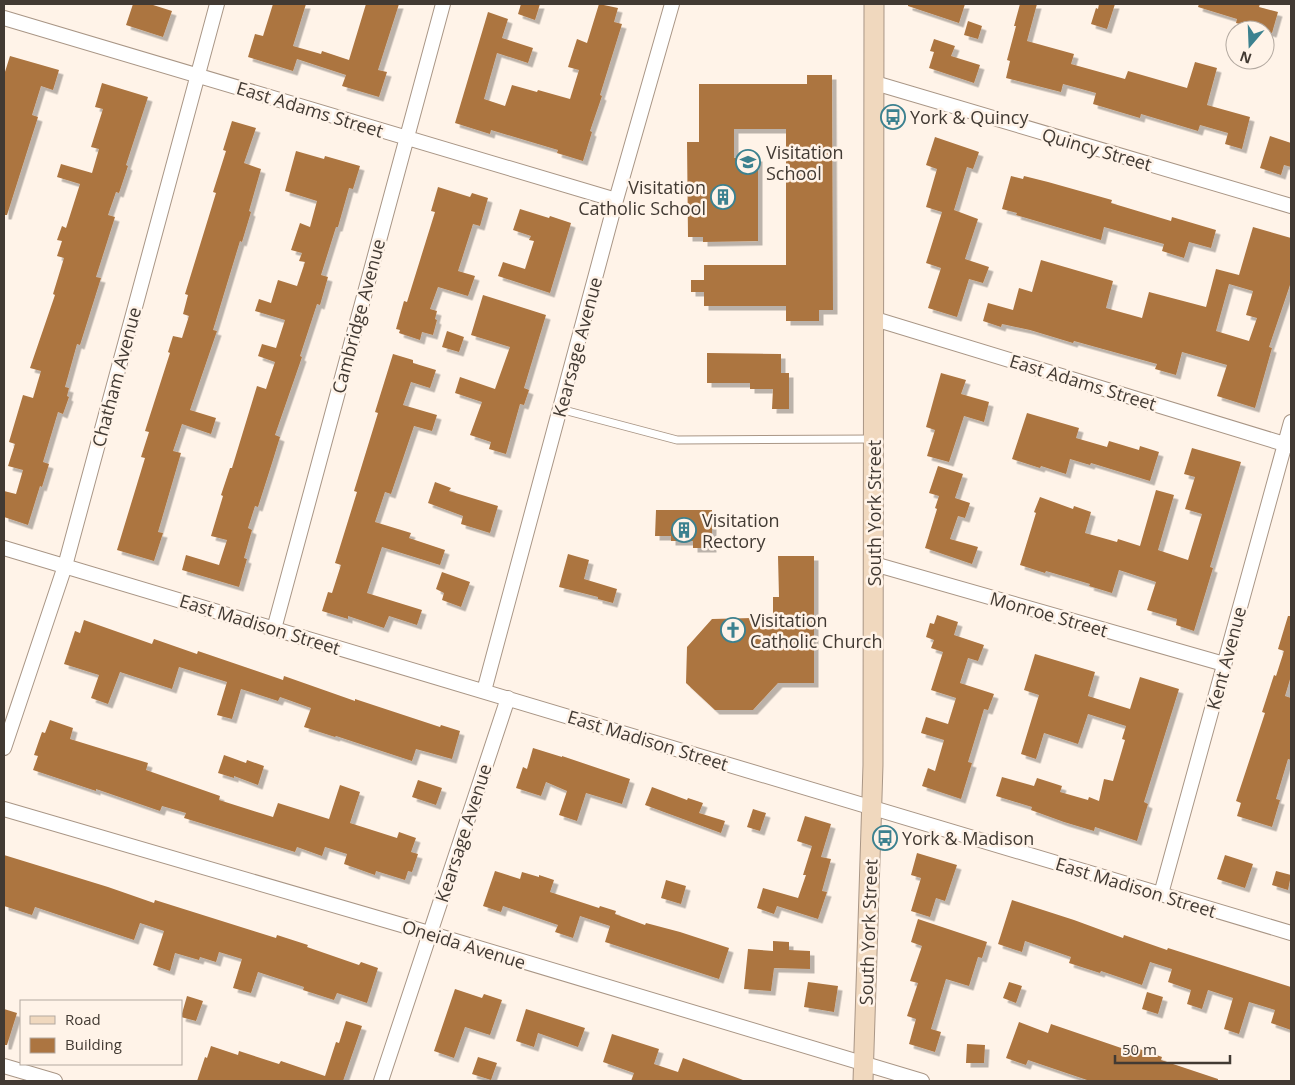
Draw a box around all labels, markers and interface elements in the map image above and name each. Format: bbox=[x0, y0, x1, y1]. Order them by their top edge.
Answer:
north arrow bbox=[1225, 20, 1275, 70]
text: N bbox=[1237, 47, 1254, 69]
street label: East Adams Street bbox=[234, 75, 386, 143]
bus stop icon: York & Quincy bbox=[880, 104, 906, 130]
place label: York & Quincy bbox=[910, 105, 1029, 129]
street label: Quincy Street bbox=[1039, 122, 1155, 176]
place label: Visitation School bbox=[766, 140, 844, 185]
school or university icon: Visitation School bbox=[735, 149, 761, 175]
place label: Visitation Catholic School bbox=[578, 175, 706, 220]
building icon: Visitation Catholic School bbox=[710, 184, 736, 210]
street label: Cambridge Avenue bbox=[326, 236, 390, 396]
street label: Kearsage Avenue bbox=[547, 274, 607, 420]
street label: Chatham Avenue bbox=[86, 304, 146, 450]
street label: East Adams Street bbox=[1007, 348, 1159, 416]
street label: South York Street bbox=[862, 440, 886, 586]
place label: Visitation Rectory bbox=[702, 508, 780, 553]
building icon: Visitation Rectory bbox=[671, 517, 697, 543]
street label: Monroe Street bbox=[987, 586, 1111, 642]
street label: East Madison Street bbox=[177, 588, 343, 660]
street label: Kent Avenue bbox=[1201, 604, 1251, 712]
place label: Visitation Catholic Church bbox=[750, 608, 882, 653]
church icon: Visitation Catholic Church bbox=[720, 617, 746, 643]
street label: East Madison Street bbox=[565, 704, 731, 776]
street label: Kearsage Avenue bbox=[429, 761, 497, 905]
bus stop icon: York & Madison bbox=[872, 825, 898, 851]
place label: York & Madison bbox=[902, 826, 1034, 850]
street label: East Madison Street bbox=[1053, 851, 1219, 923]
street label: South York Street bbox=[853, 858, 883, 1006]
street label: Oneida Avenue bbox=[399, 914, 529, 974]
legend bbox=[20, 1000, 182, 1065]
text: Road bbox=[65, 1009, 101, 1029]
scale bar bbox=[1115, 1032, 1230, 1064]
text: Building bbox=[65, 1034, 122, 1054]
text: 50 m bbox=[1122, 1039, 1157, 1059]

